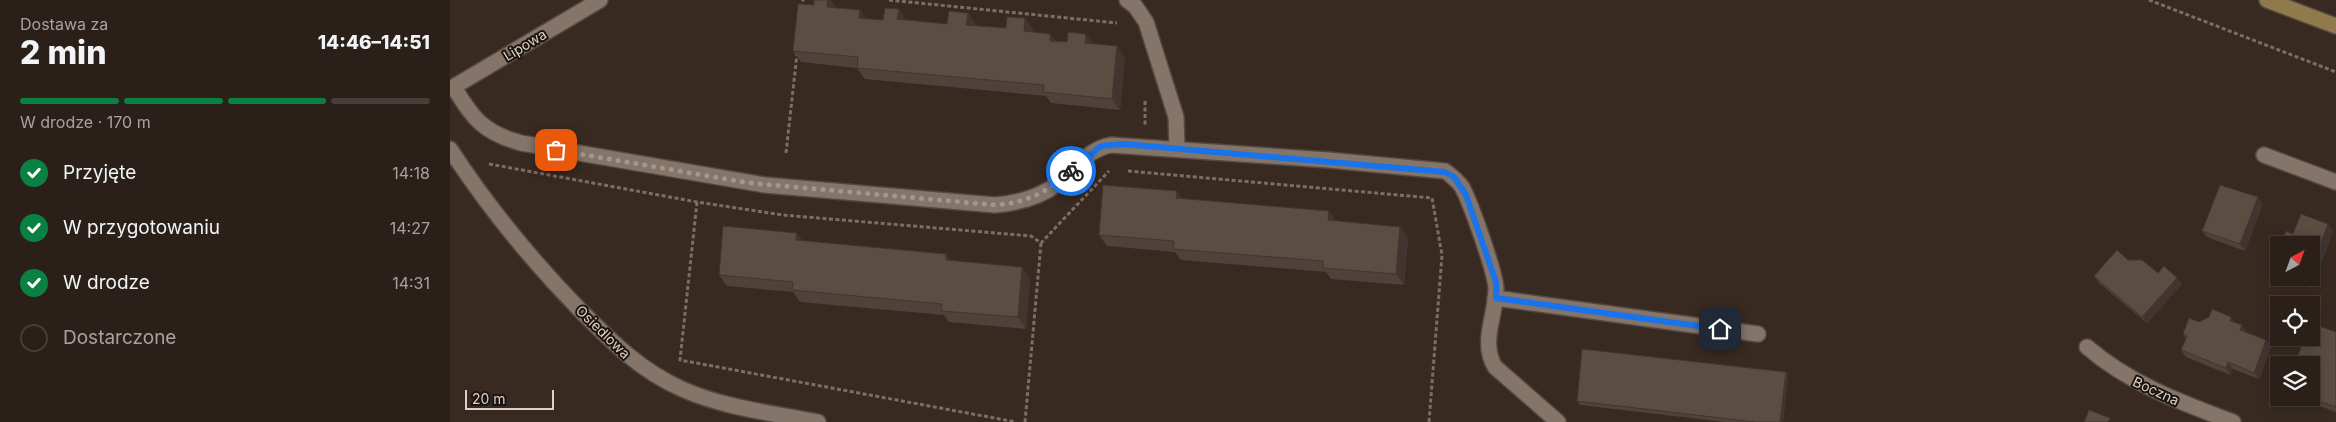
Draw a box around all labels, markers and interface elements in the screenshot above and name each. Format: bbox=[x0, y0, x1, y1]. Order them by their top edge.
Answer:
text: Dostawa za bbox=[20, 14, 108, 34]
street label: Lipowa bbox=[500, 25, 549, 64]
text: 14:46–14:51 bbox=[318, 31, 430, 54]
text: 2 min bbox=[20, 33, 106, 72]
text: W drodze · 170 m bbox=[20, 112, 151, 132]
pin bbox=[535, 129, 577, 171]
icon: bag bbox=[542, 136, 570, 164]
courier bbox=[1046, 146, 1096, 196]
icon: bike bbox=[1057, 157, 1085, 185]
icon: check bbox=[20, 159, 48, 187]
text: Przyjęte bbox=[63, 161, 136, 184]
text: 14:18 bbox=[392, 163, 430, 183]
icon: check bbox=[20, 214, 48, 242]
text: W przygotowaniu bbox=[63, 216, 220, 239]
text: 14:27 bbox=[390, 218, 430, 238]
north arrow bbox=[2270, 236, 2320, 286]
map controls bbox=[2270, 236, 2320, 406]
icon: check bbox=[20, 269, 48, 297]
text: W drodze bbox=[63, 271, 150, 294]
text: 14:31 bbox=[392, 273, 430, 293]
button: locate bbox=[2270, 296, 2320, 346]
street label: Osiedlowa bbox=[573, 302, 634, 362]
pin bbox=[1699, 308, 1741, 350]
icon: home bbox=[1706, 315, 1734, 343]
text: Dostarczone bbox=[63, 326, 176, 349]
button: layers bbox=[2270, 356, 2320, 406]
street label: Boczna bbox=[2130, 372, 2182, 409]
scale bar bbox=[465, 387, 554, 410]
text: 20 m bbox=[472, 390, 506, 407]

